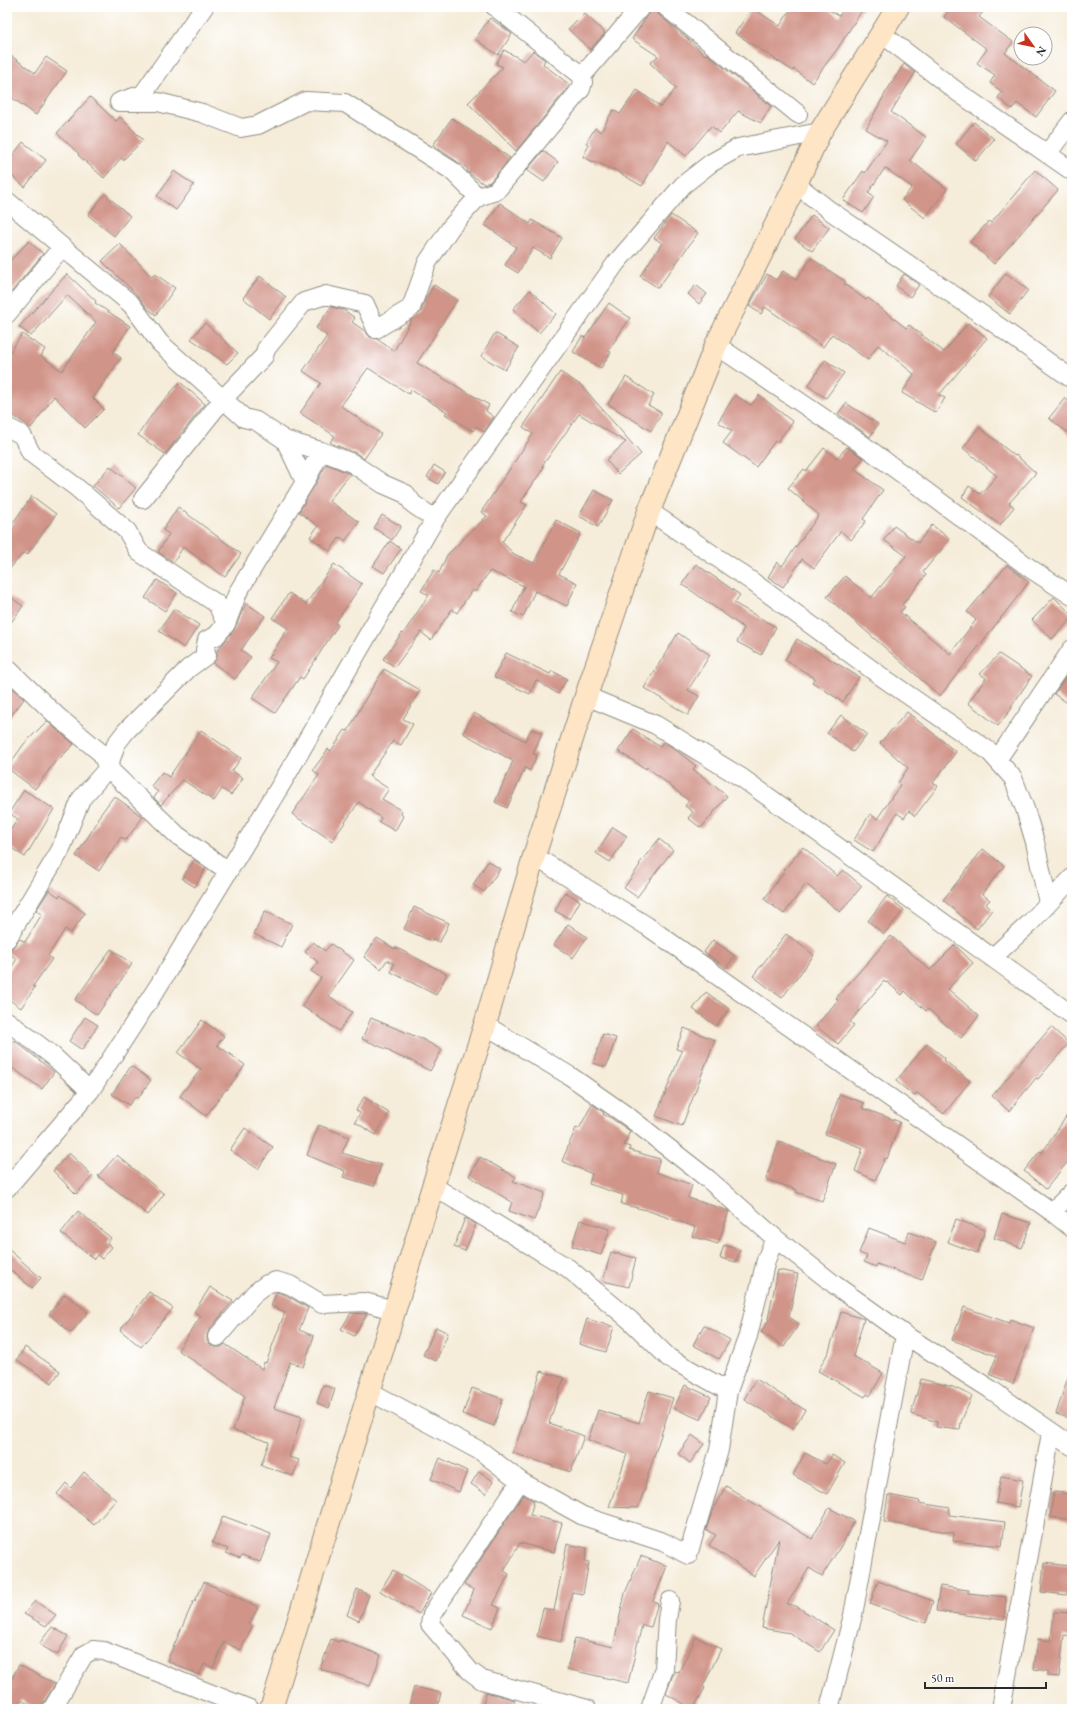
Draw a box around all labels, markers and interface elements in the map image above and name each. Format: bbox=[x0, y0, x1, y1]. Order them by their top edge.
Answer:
north arrow bbox=[1013, 26, 1053, 66]
text: N bbox=[1033, 44, 1050, 59]
scale bar bbox=[925, 1664, 1046, 1690]
text: 50 m bbox=[931, 1670, 955, 1686]

